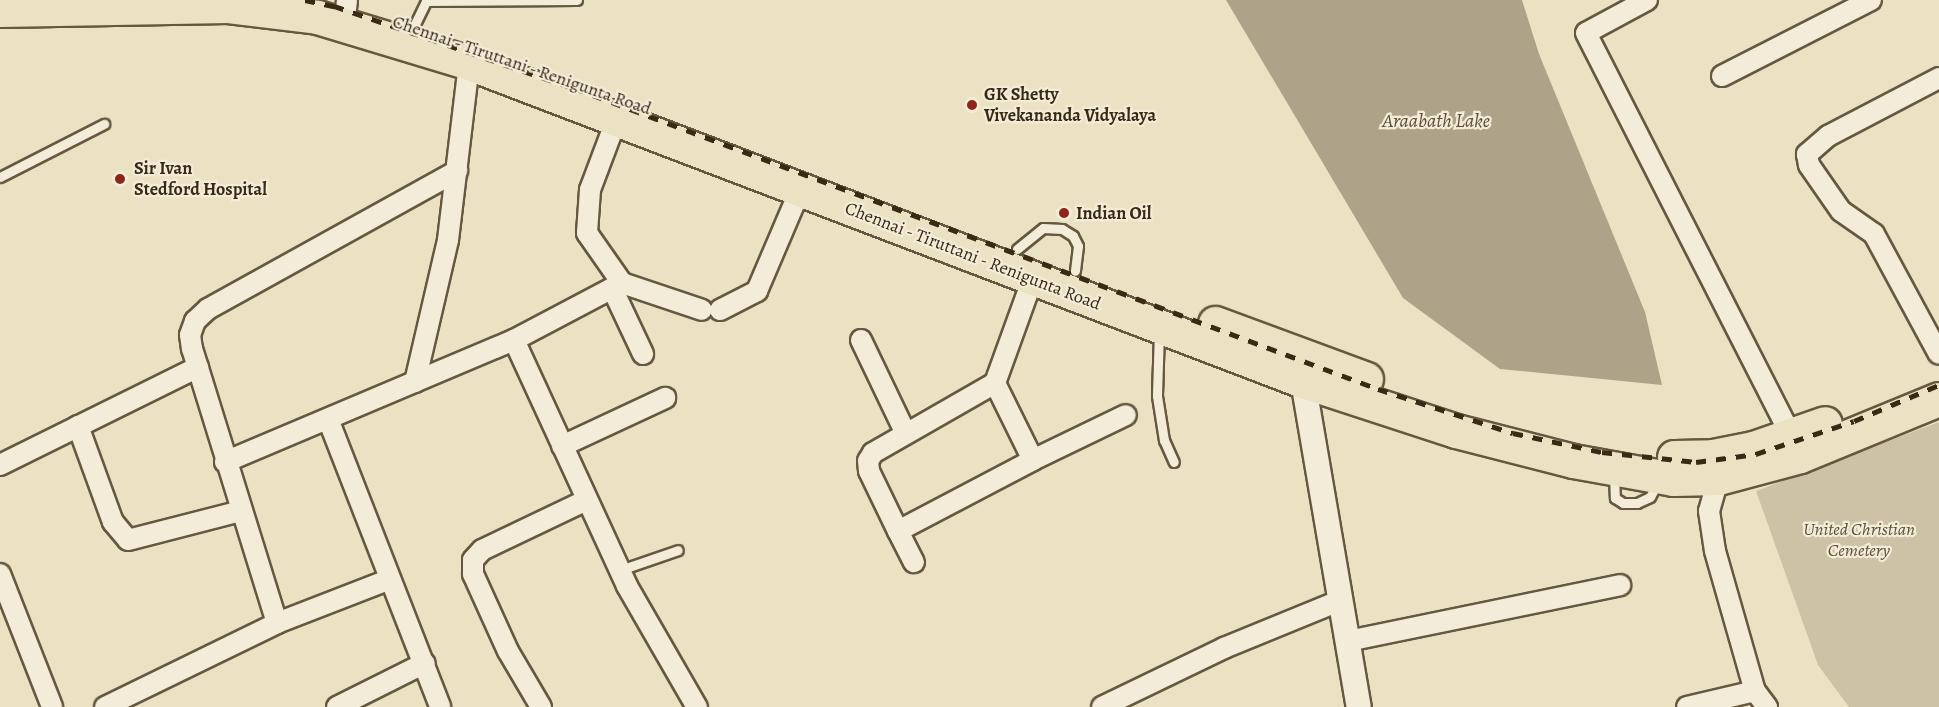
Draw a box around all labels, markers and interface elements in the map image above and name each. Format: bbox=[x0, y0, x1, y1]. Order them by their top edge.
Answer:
street label: Chennai - Tiruttani - Renigunta Road bbox=[389, 10, 655, 120]
place label: GK Shetty Vivekananda Vidyalaya bbox=[984, 84, 1156, 127]
marker: GK Shetty Vivekananda Vidyalaya bbox=[965, 98, 979, 112]
water label: Araabath Lake bbox=[1382, 108, 1490, 132]
place label: Sir Ivan Stedford Hospital bbox=[134, 158, 267, 201]
marker: Sir Ivan Stedford Hospital bbox=[111, 170, 129, 188]
street label: Chennai - Tiruttani - Renigunta Road bbox=[841, 197, 1105, 315]
place label: Indian Oil bbox=[1076, 202, 1152, 224]
marker: Indian Oil bbox=[1057, 206, 1071, 220]
park label: United Christian Cemetery bbox=[1803, 519, 1915, 562]

